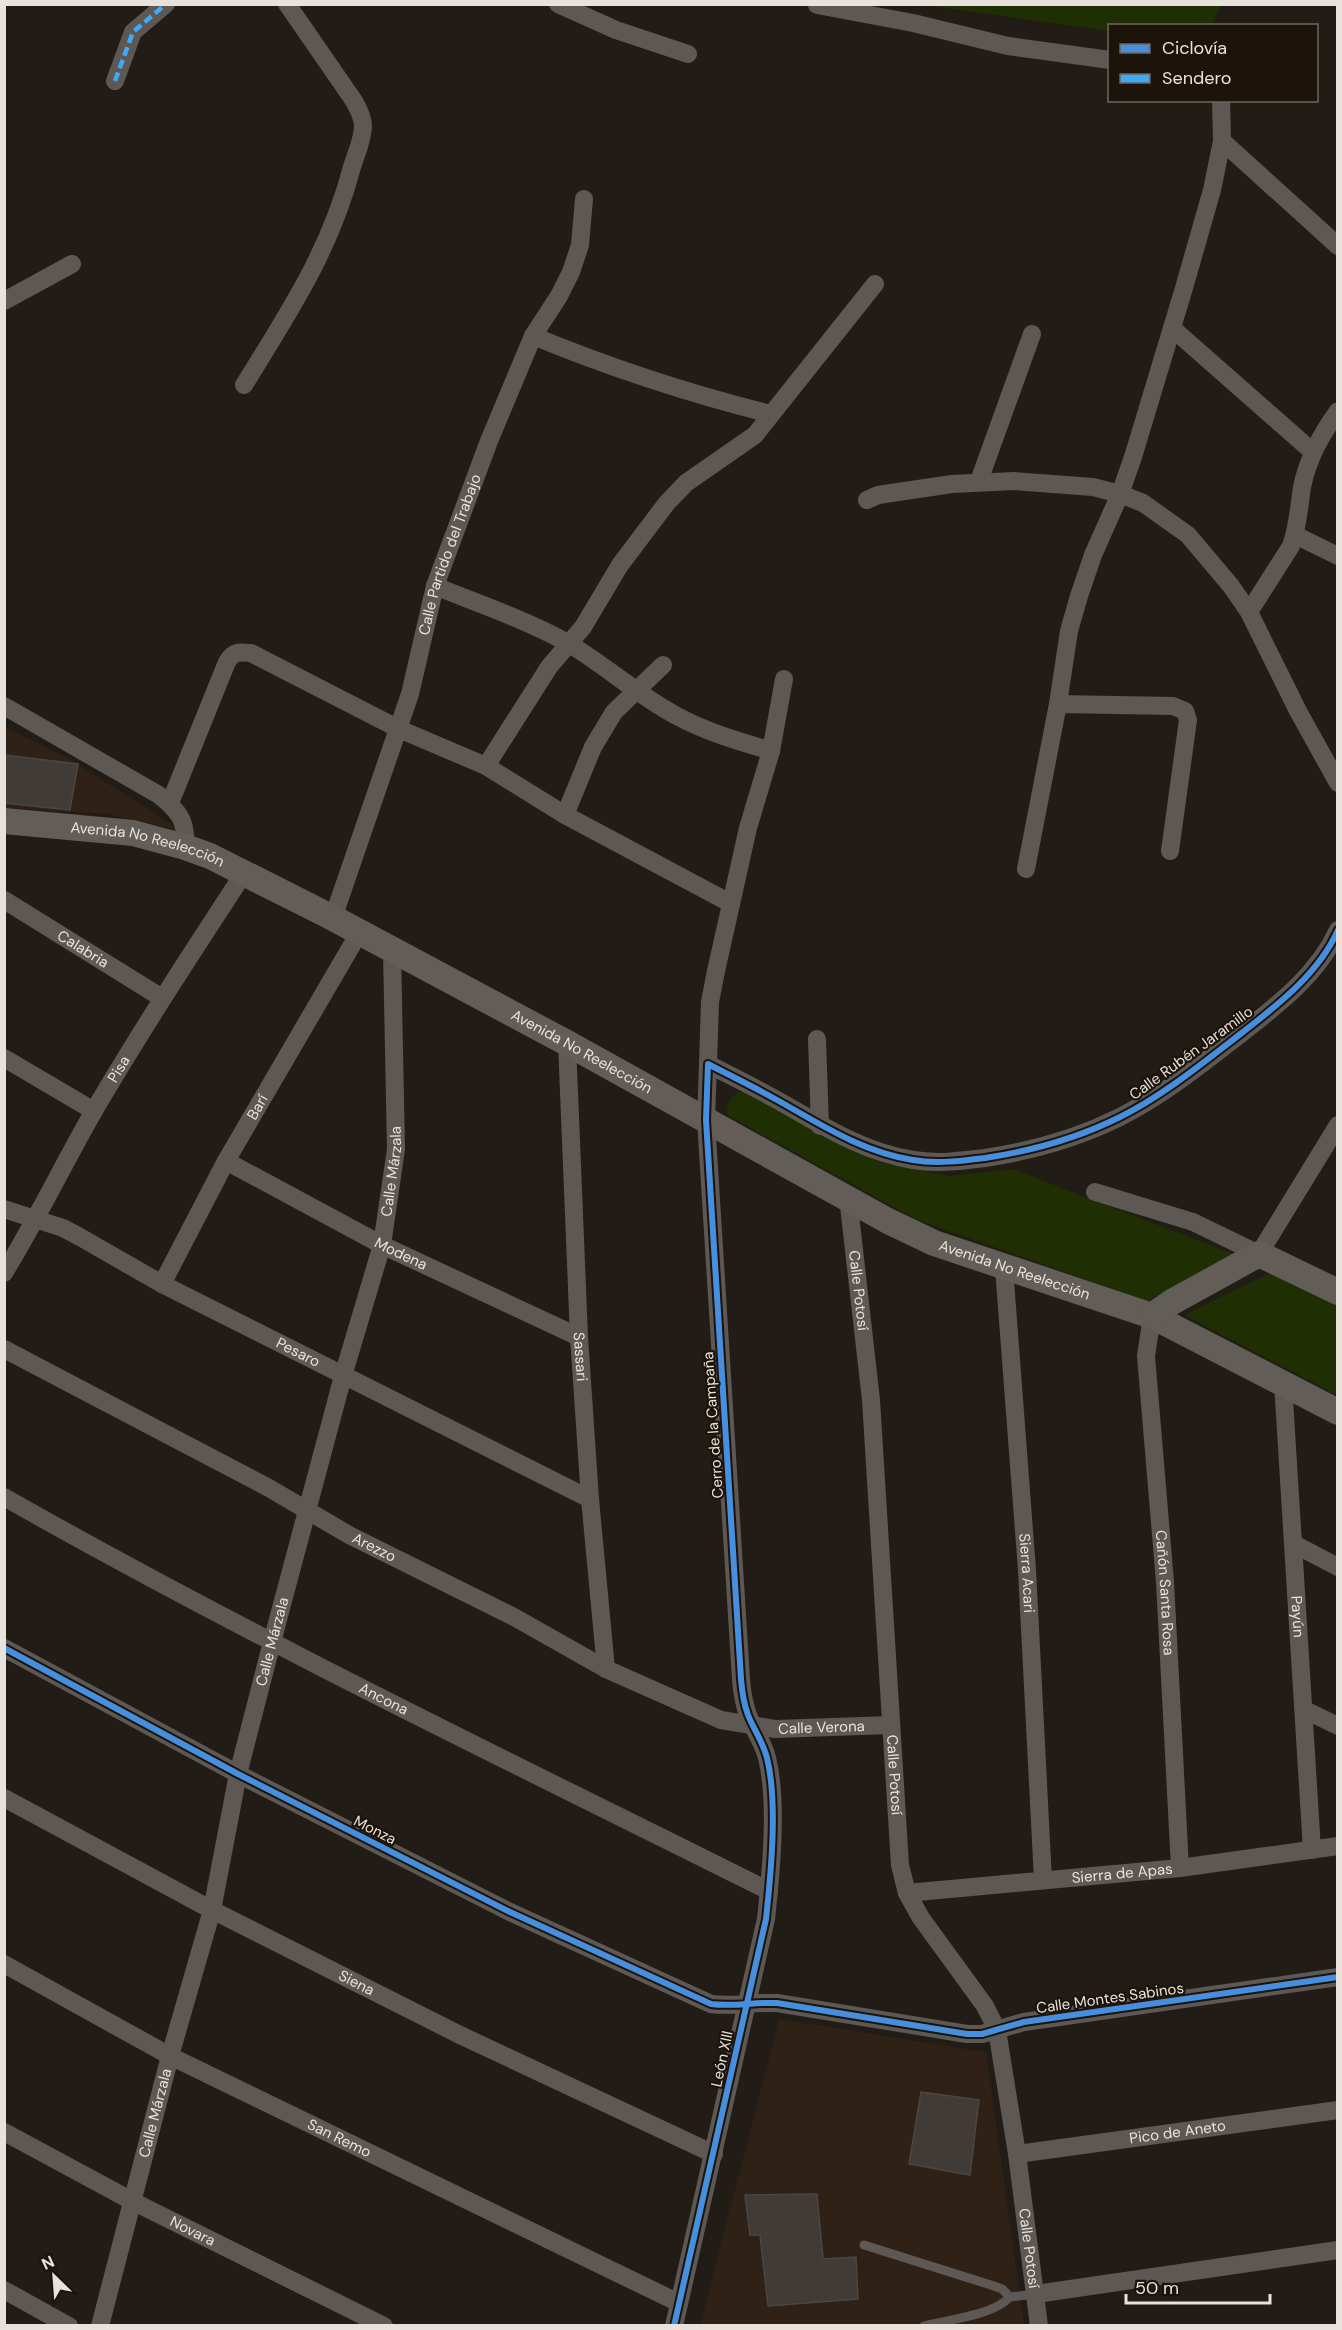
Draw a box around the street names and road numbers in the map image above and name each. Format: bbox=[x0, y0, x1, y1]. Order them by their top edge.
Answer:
street label: Calle Partido del Trabajo bbox=[414, 471, 486, 637]
street label: Avenida No Reelección bbox=[70, 817, 228, 872]
street label: Calabria bbox=[53, 925, 113, 973]
street label: Calle Rubén Jaramillo bbox=[1125, 1001, 1257, 1105]
street label: Avenida No Reelección bbox=[508, 1005, 656, 1098]
street label: Pisa bbox=[103, 1052, 135, 1086]
street label: Barí bbox=[242, 1090, 273, 1123]
street label: Calle Márzala bbox=[376, 1126, 406, 1218]
street label: Modena bbox=[371, 1233, 431, 1275]
street label: Avenida No Reelección bbox=[936, 1235, 1093, 1305]
street label: Calle Potosí bbox=[844, 1249, 873, 1332]
street label: Sassari bbox=[569, 1332, 592, 1382]
street label: Pesaro bbox=[273, 1333, 323, 1372]
street label: Cerro de la Campaña bbox=[698, 1351, 728, 1499]
street label: Arezzo bbox=[349, 1528, 399, 1567]
street label: Cañón Santa Rosa bbox=[1151, 1529, 1179, 1656]
street label: Sierra Acari bbox=[1014, 1533, 1039, 1613]
street label: Calle Márzala bbox=[251, 1595, 294, 1688]
street label: Payún bbox=[1286, 1595, 1309, 1638]
street label: Ancona bbox=[355, 1678, 412, 1720]
street label: Calle Verona bbox=[778, 1716, 865, 1739]
street label: Calle Potosí bbox=[882, 1734, 907, 1816]
street label: Monza bbox=[350, 1811, 400, 1849]
street label: Sierra de Apas bbox=[1071, 1859, 1173, 1888]
street label: Siena bbox=[335, 1965, 378, 2000]
street label: Calle Montes Sabinos bbox=[1035, 1978, 1185, 2018]
street label: León Xlll bbox=[706, 2029, 738, 2089]
street label: Calle Márzala bbox=[134, 2066, 176, 2160]
street label: San Remo bbox=[304, 2114, 375, 2162]
street label: Pico de Aneto bbox=[1128, 2115, 1227, 2149]
street label: Calle Potosí bbox=[1014, 2207, 1044, 2290]
street label: Novara bbox=[166, 2211, 219, 2251]

